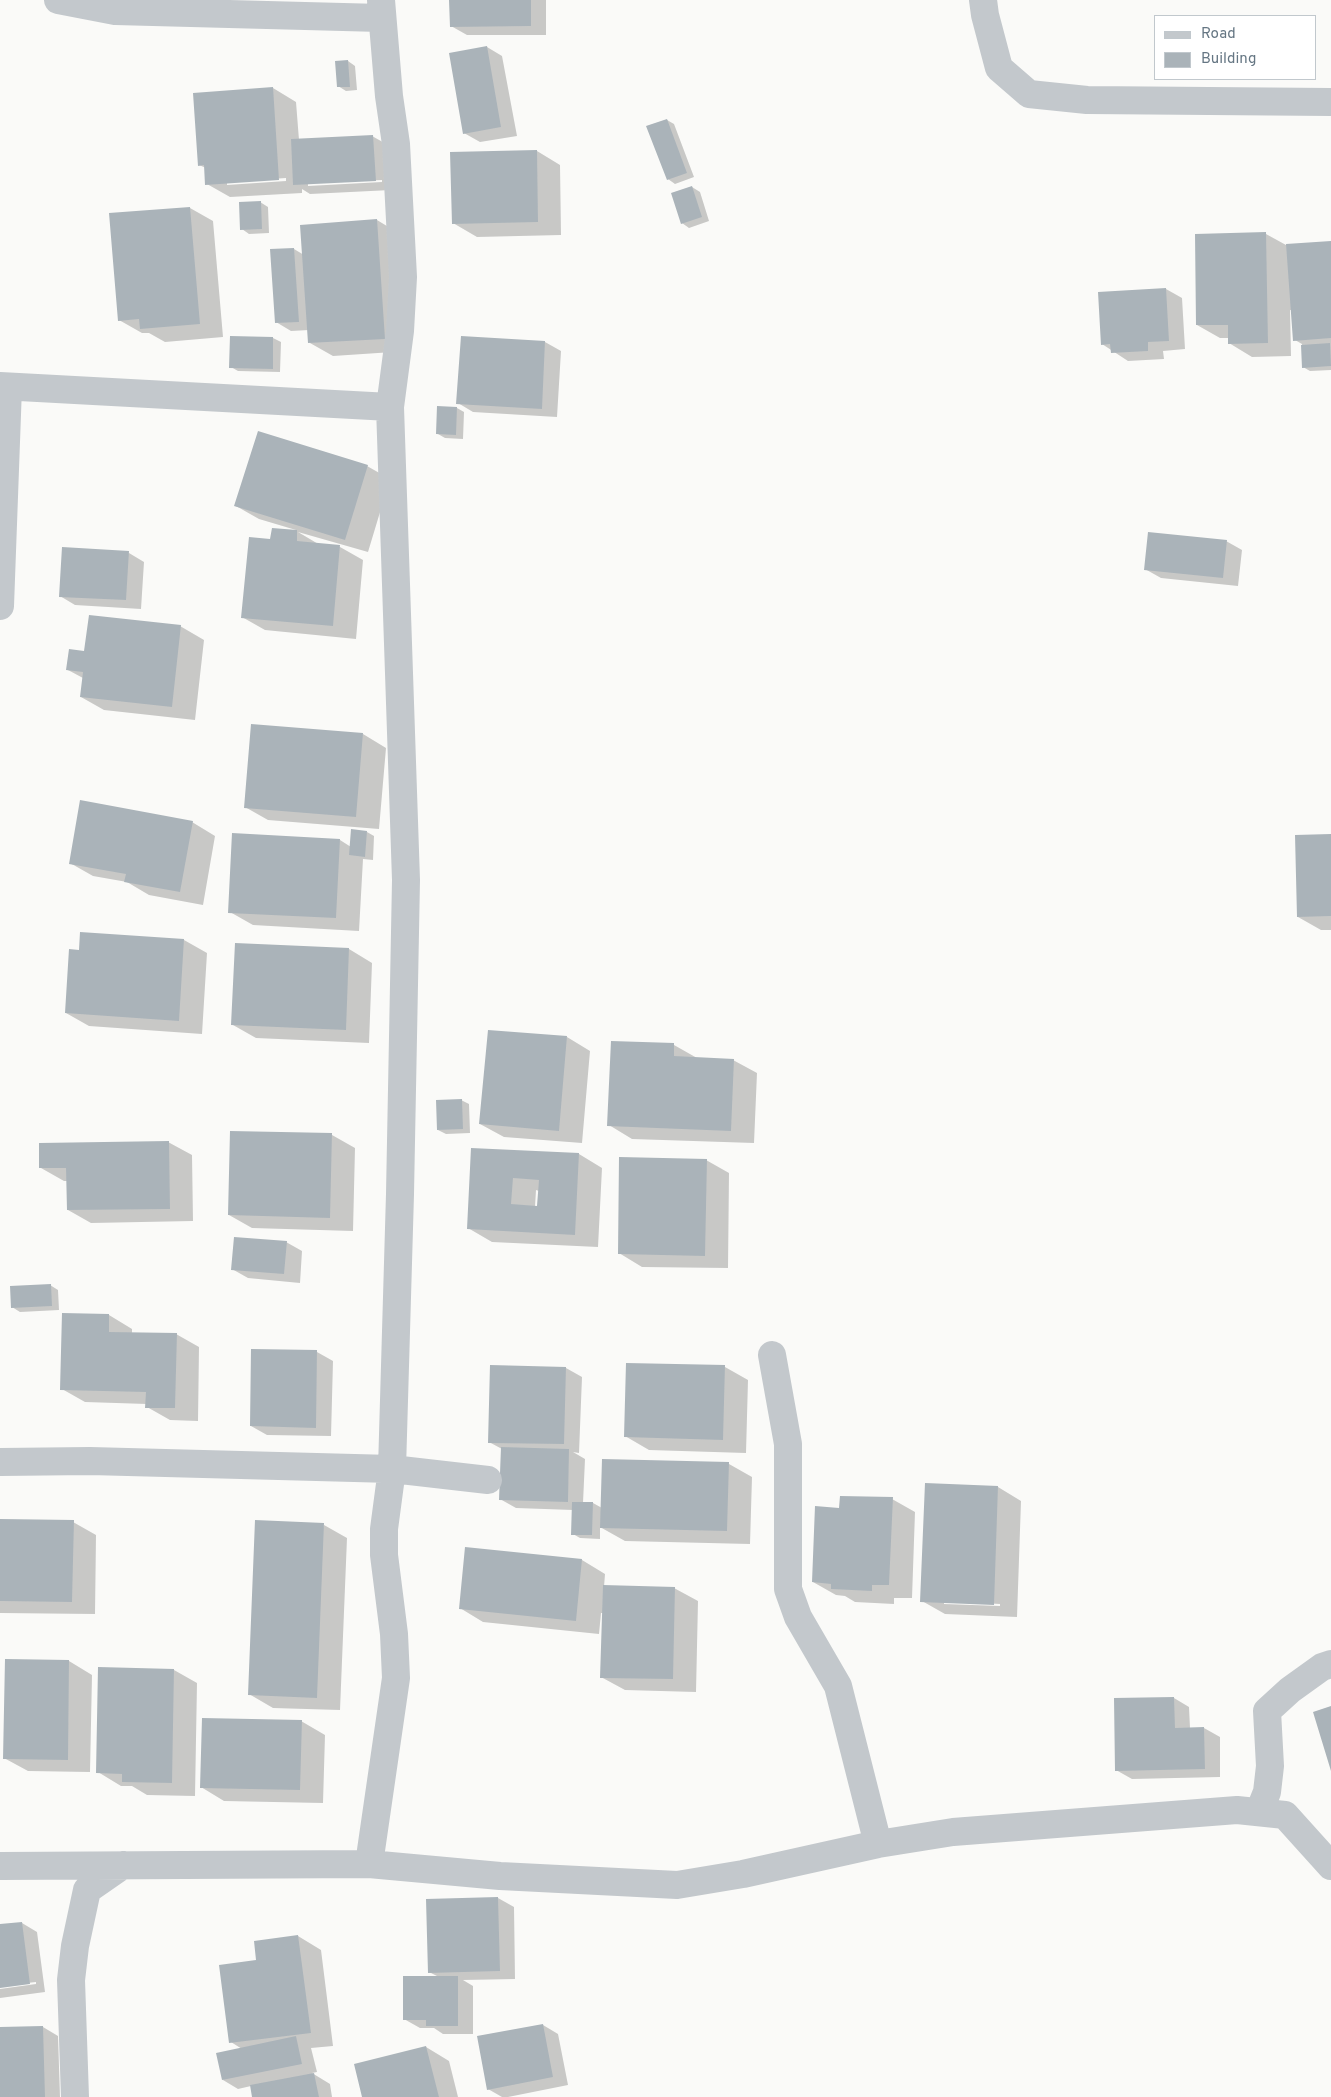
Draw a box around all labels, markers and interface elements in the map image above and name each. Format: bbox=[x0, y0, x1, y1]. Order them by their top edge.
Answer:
legend bbox=[1154, 15, 1316, 80]
text: Road bbox=[1201, 25, 1236, 44]
text: Building bbox=[1201, 50, 1256, 69]

